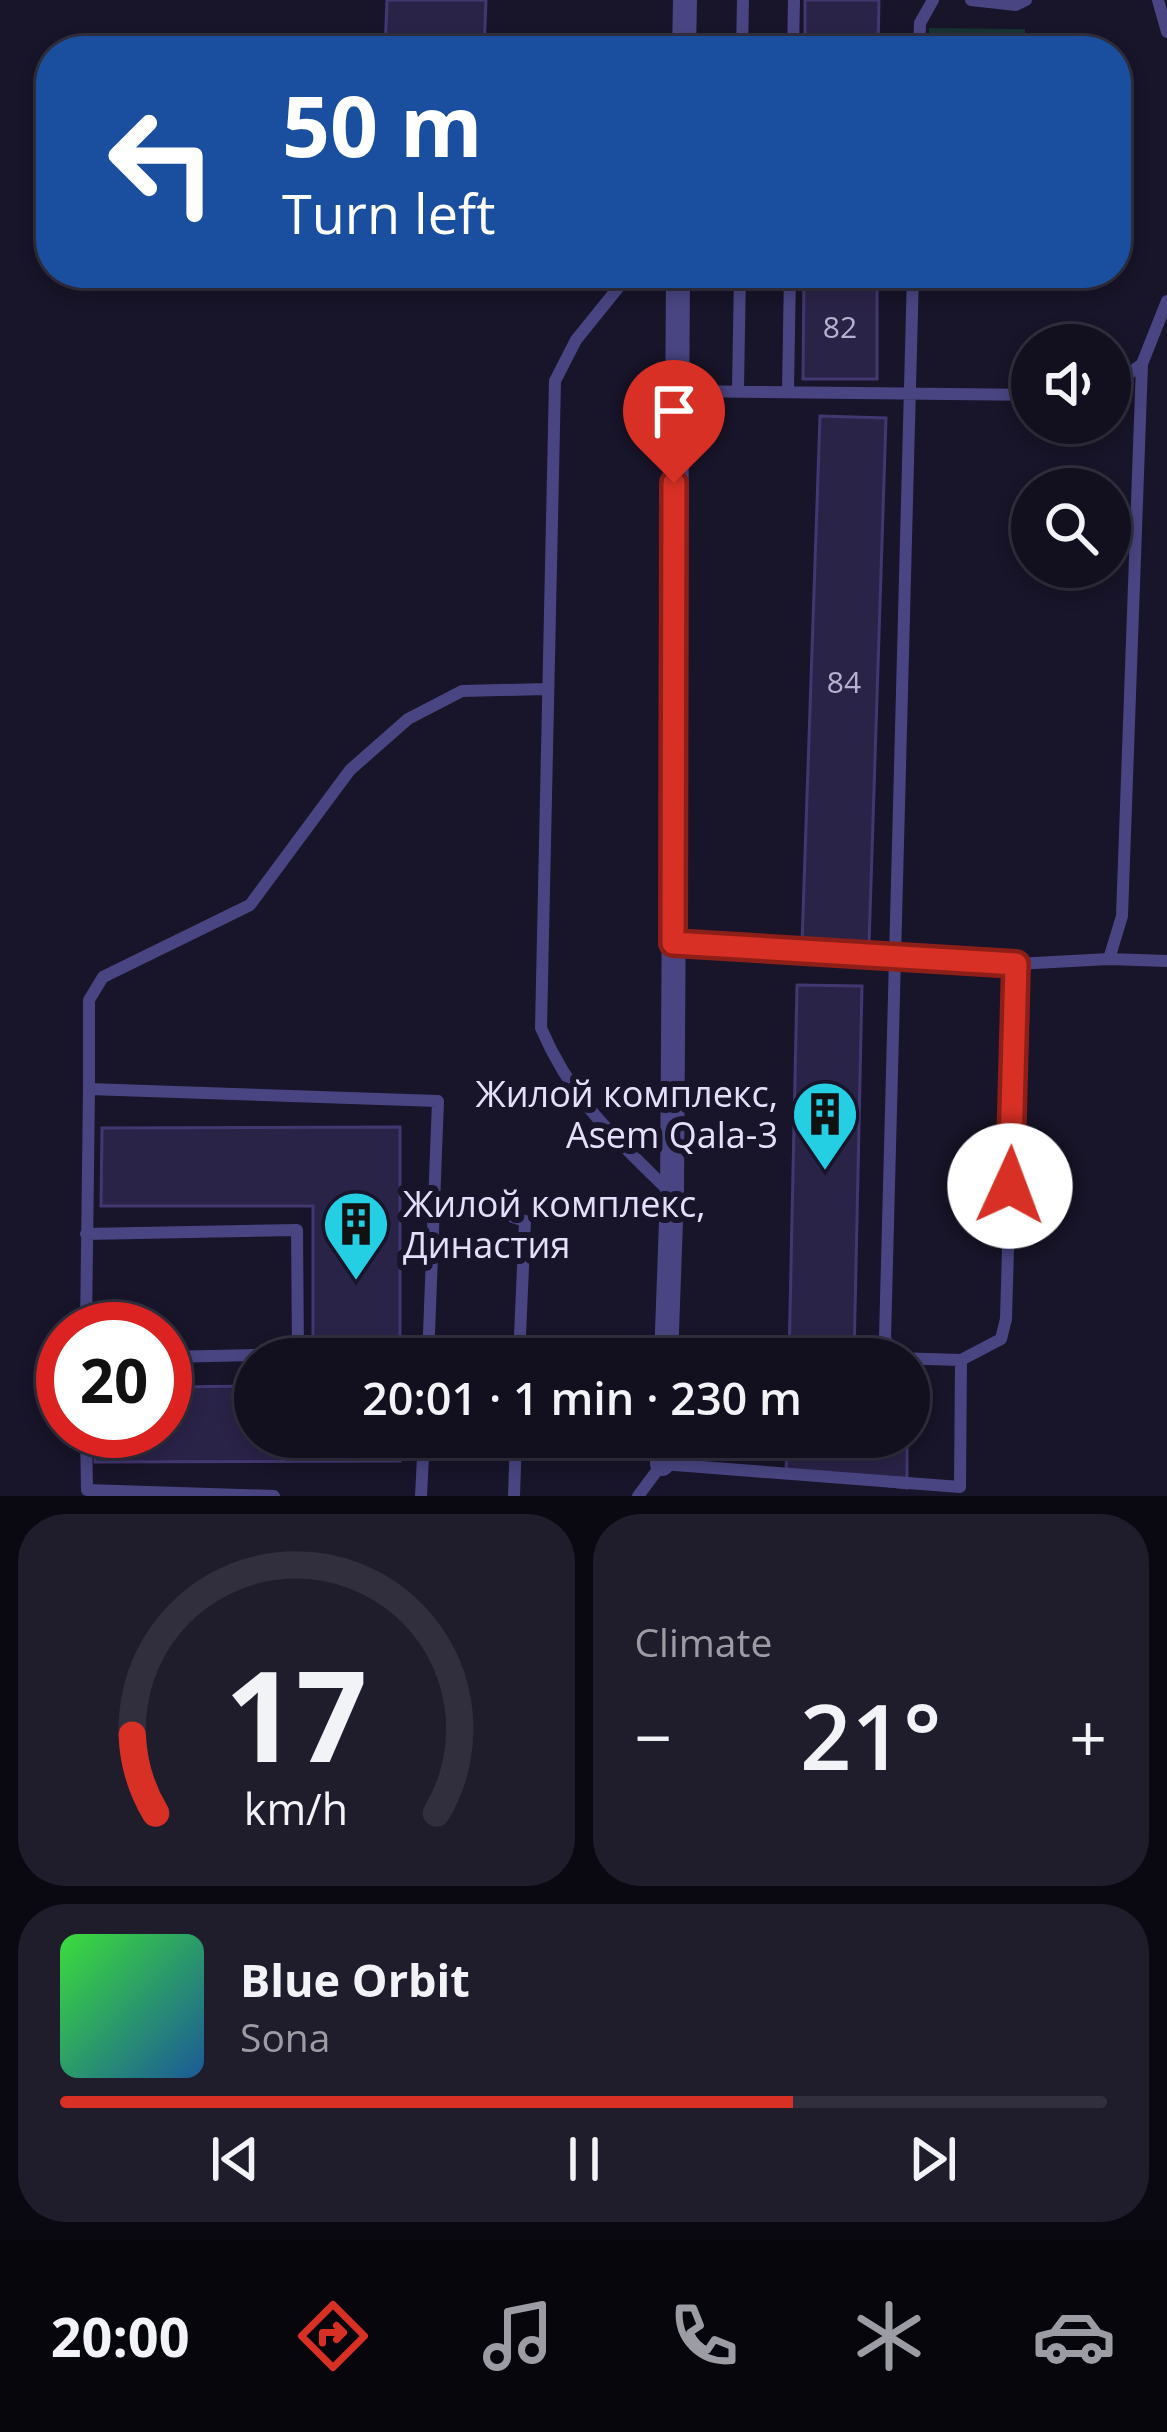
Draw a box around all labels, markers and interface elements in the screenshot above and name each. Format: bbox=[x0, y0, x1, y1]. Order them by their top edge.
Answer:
text: 50 m bbox=[282, 67, 482, 182]
icon: left bbox=[84, 84, 240, 240]
text: Turn left bbox=[282, 176, 495, 250]
house number: 82 bbox=[823, 306, 857, 347]
map controls bbox=[1011, 324, 1131, 588]
button: sound bbox=[1011, 324, 1131, 444]
pin bbox=[623, 360, 725, 483]
icon: arrive bbox=[641, 378, 707, 444]
button: search bbox=[1011, 468, 1131, 588]
house number: 84 bbox=[827, 661, 861, 702]
place label: Жилой комплекс, Asem Qala-3 bbox=[475, 1069, 778, 1159]
building icon: Жилой комплекс, Asem Qala-3 bbox=[790, 1079, 860, 1173]
position arrow bbox=[947, 1123, 1073, 1249]
place label: Жилой комплекс, Династия bbox=[403, 1179, 706, 1269]
building icon: Жилой комплекс, Династия bbox=[321, 1189, 391, 1283]
speed limit sign: 20 bbox=[36, 1302, 192, 1458]
text: 20:01 · 1 min · 230 m bbox=[362, 1367, 802, 1428]
text: Climate bbox=[635, 1615, 772, 1668]
text: 17 bbox=[225, 1629, 368, 1799]
text: 21° bbox=[800, 1674, 941, 1796]
text: − bbox=[635, 1691, 672, 1781]
text: + bbox=[1069, 1691, 1107, 1781]
text: km/h bbox=[244, 1779, 348, 1838]
text: Blue Orbit bbox=[240, 1949, 470, 2010]
text: Sona bbox=[240, 2010, 330, 2063]
icon: previous bbox=[202, 2126, 268, 2192]
icon: pause bbox=[551, 2126, 617, 2192]
icon: next bbox=[900, 2126, 966, 2192]
icon: directions bbox=[291, 2294, 375, 2378]
icon: music bbox=[476, 2294, 560, 2378]
icon: phone bbox=[662, 2294, 746, 2378]
icon: climate bbox=[847, 2294, 931, 2378]
icon: car bbox=[1032, 2294, 1116, 2378]
text: 20:00 bbox=[51, 2299, 190, 2373]

